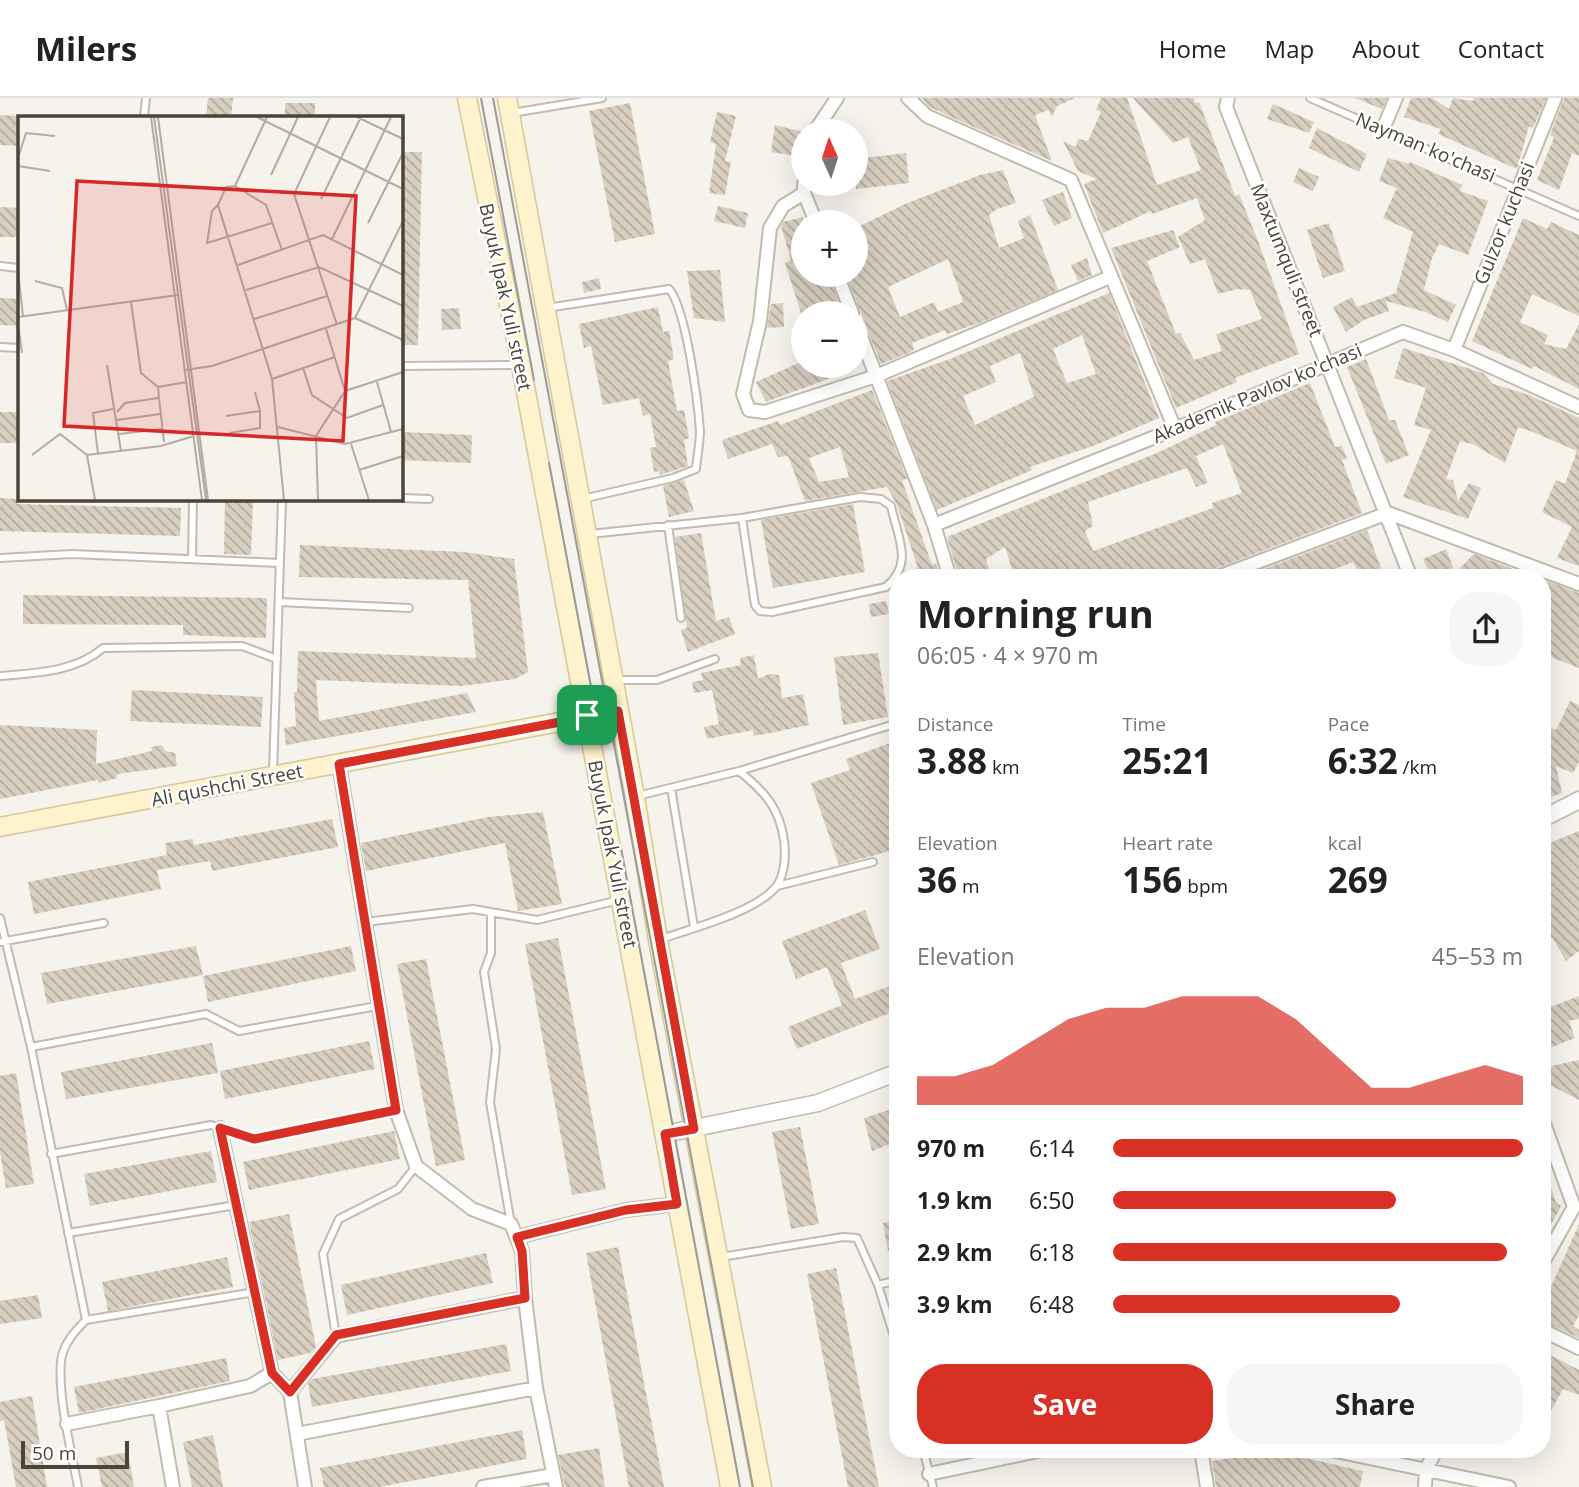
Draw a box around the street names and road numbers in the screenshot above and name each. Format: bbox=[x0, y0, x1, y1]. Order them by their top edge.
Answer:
street label: Nayman ko'chasi bbox=[1352, 106, 1500, 188]
street label: Gulzor kuchasi bbox=[1468, 158, 1540, 288]
street label: Maxtumquli street bbox=[1244, 180, 1330, 341]
street label: Buyuk Ipak Yuli street bbox=[473, 201, 539, 393]
street label: Akademik Pavlov ko'chasi bbox=[1148, 337, 1366, 449]
street label: Ali qushchi Street bbox=[149, 757, 305, 812]
street label: Buyuk Ipak Yuli street bbox=[582, 758, 644, 950]

